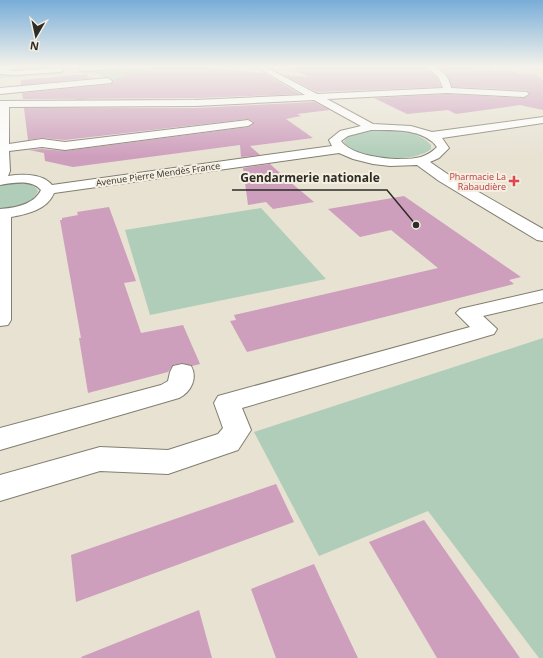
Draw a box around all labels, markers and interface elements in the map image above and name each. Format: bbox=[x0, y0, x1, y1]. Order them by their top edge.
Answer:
north arrow bbox=[16, 16, 56, 56]
text: N bbox=[29, 38, 40, 54]
street label: Avenue Pierre Mendès France bbox=[95, 159, 221, 189]
callout: Gendarmerie nationale bbox=[232, 166, 387, 190]
text: Gendarmerie nationale bbox=[240, 169, 380, 186]
place label: Pharmacie La Rabaudière bbox=[449, 170, 506, 193]
marker: Pharmacie La Rabaudière bbox=[509, 176, 519, 186]

